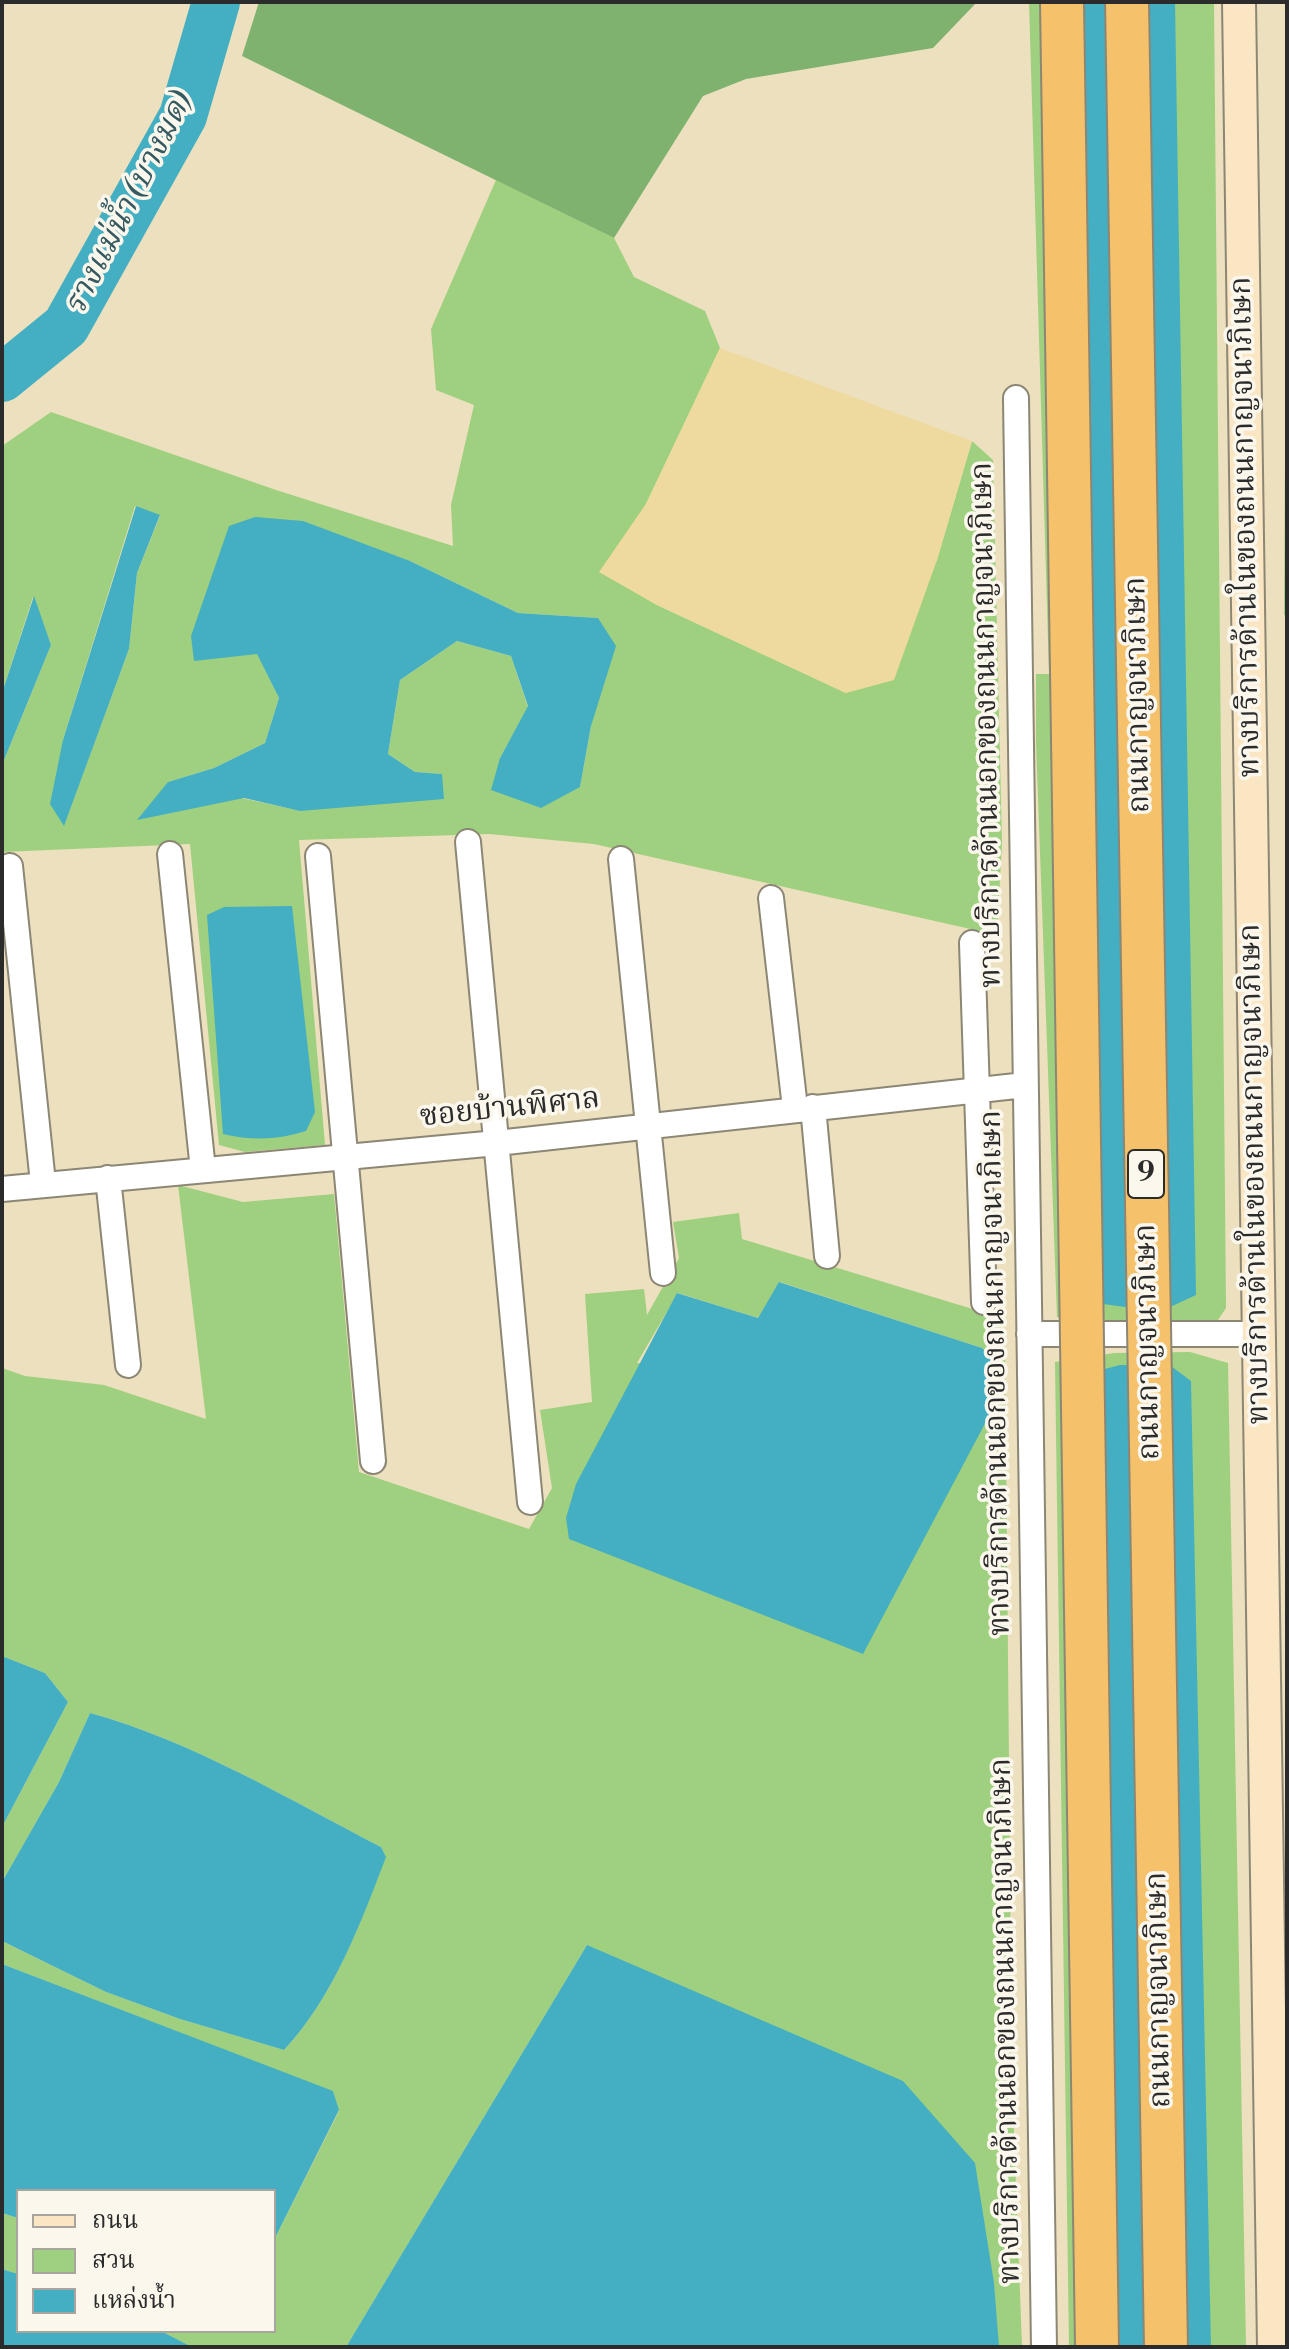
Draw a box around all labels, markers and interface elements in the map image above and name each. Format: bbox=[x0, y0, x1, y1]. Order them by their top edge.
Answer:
water label: รางแม่น้ำ (บางมด) bbox=[57, 86, 203, 322]
street label: ทางบริการด้านในของถนนกาญจนาภิเษก bbox=[1225, 276, 1269, 778]
street label: ทางบริการด้านนอกของถนนกาญจนาภิเษก bbox=[965, 462, 1011, 988]
street label: ถนนกาญจนาภิเษก bbox=[1119, 577, 1159, 813]
street label: ทางบริการด้านในของถนนกาญจนาภิเษก bbox=[1234, 923, 1278, 1425]
street label: ซอยบ้านพิศาล bbox=[418, 1082, 602, 1136]
street label: ทางบริการด้านนอกของถนนกาญจนาภิเษก bbox=[974, 1110, 1020, 1636]
road number: 9 bbox=[1128, 1150, 1164, 1198]
street label: ถนนกาญจนาภิเษก bbox=[1129, 1224, 1169, 1460]
street label: ทางบริการด้านนอกของถนนกาญจนาภิเษก bbox=[984, 1758, 1030, 2284]
street label: ถนนกาญจนาภิเษก bbox=[1140, 1872, 1180, 2108]
legend bbox=[16, 2189, 276, 2333]
text: ถนน bbox=[92, 2206, 138, 2236]
text: สวน bbox=[92, 2246, 135, 2276]
text: แหล่งน้ำ bbox=[92, 2286, 176, 2316]

